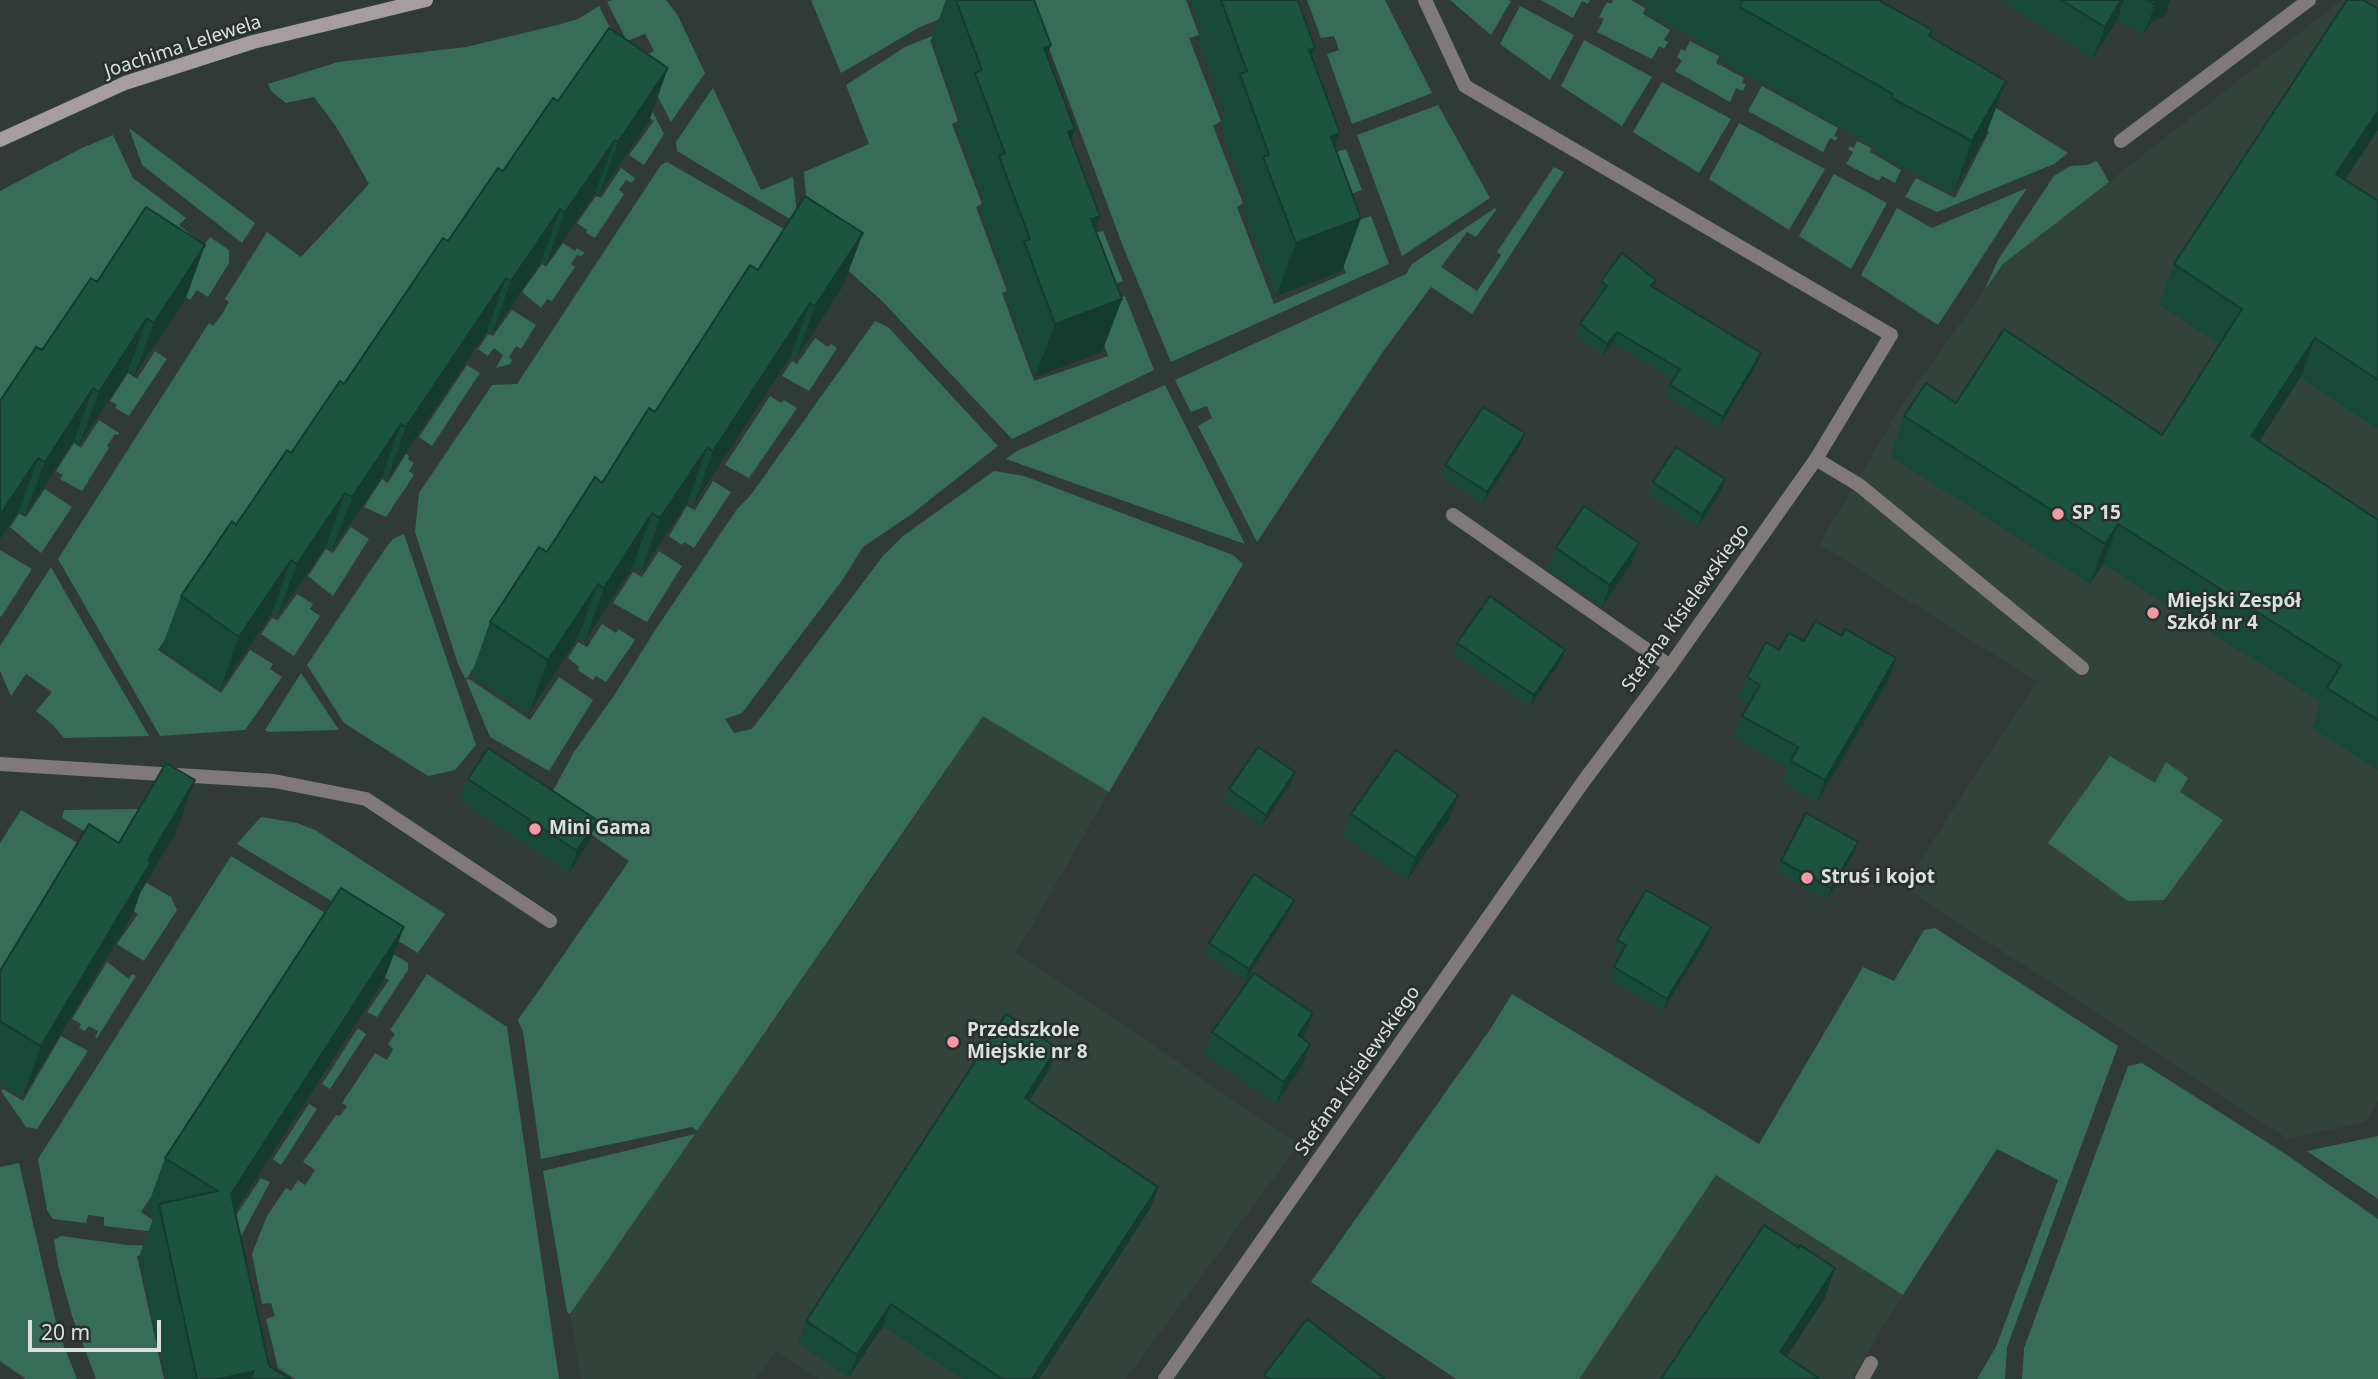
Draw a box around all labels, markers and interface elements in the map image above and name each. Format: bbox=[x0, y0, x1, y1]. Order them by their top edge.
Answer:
street label: Joachima Lelewela bbox=[102, 11, 264, 83]
place label: SP 15 bbox=[2072, 503, 2121, 525]
marker: SP 15 bbox=[2050, 506, 2066, 522]
street label: Stefana Kisielewskiego bbox=[1617, 520, 1755, 696]
place label: Miejski Zespół Szkół nr 4 bbox=[2167, 591, 2301, 635]
marker: Miejski Zespół Szkół nr 4 bbox=[2145, 605, 2161, 621]
place label: Mini Gama bbox=[549, 818, 651, 840]
marker: Mini Gama bbox=[527, 821, 543, 837]
place label: Struś i kojot bbox=[1821, 867, 1935, 889]
marker: Struś i kojot bbox=[1799, 870, 1815, 886]
street label: Stefana Kisielewskiego bbox=[1291, 982, 1425, 1160]
place label: Przedszkole Miejskie nr 8 bbox=[967, 1020, 1088, 1064]
marker: Przedszkole Miejskie nr 8 bbox=[945, 1034, 961, 1050]
scale bar bbox=[32, 1306, 164, 1350]
text: 20 m bbox=[41, 1318, 90, 1346]

